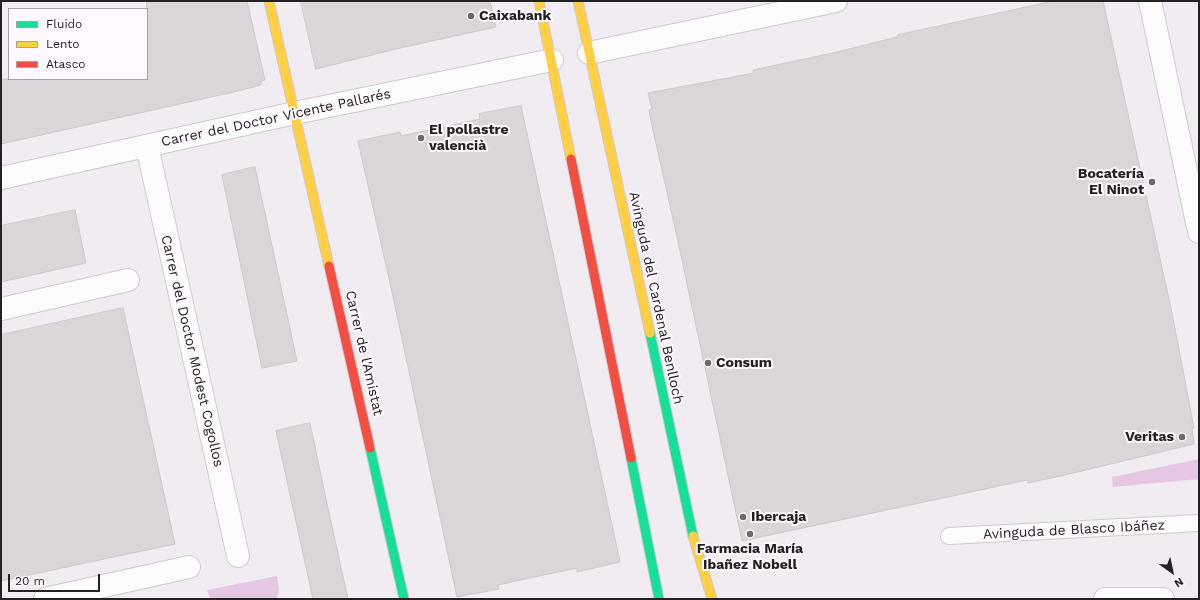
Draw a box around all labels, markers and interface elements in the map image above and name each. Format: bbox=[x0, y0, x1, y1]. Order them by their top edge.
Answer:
legend bbox=[8, 8, 148, 80]
place label: Caixabank bbox=[479, 8, 551, 24]
marker: Caixabank bbox=[466, 11, 476, 21]
text: Fluido bbox=[46, 17, 82, 31]
text: Lento bbox=[46, 37, 80, 51]
text: Atasco bbox=[46, 57, 86, 71]
street label: Carrer del Doctor Vicente Pallarés bbox=[160, 85, 392, 151]
place label: El pollastre valencià bbox=[429, 122, 509, 154]
marker: El pollastre valencià bbox=[416, 133, 426, 143]
place label: Bocatería El Ninot bbox=[1078, 166, 1144, 198]
marker: Bocatería El Ninot bbox=[1147, 177, 1157, 187]
street label: Avinguda del Cardenal Benlloch bbox=[625, 190, 687, 406]
street label: Carrer del Doctor Modest Cogollos bbox=[157, 233, 227, 469]
street label: Carrer de l'Amistat bbox=[341, 289, 387, 417]
place label: Consum bbox=[716, 355, 772, 371]
marker: Consum bbox=[703, 358, 713, 368]
place label: Veritas bbox=[1125, 429, 1174, 445]
marker: Veritas bbox=[1177, 432, 1187, 442]
place label: Ibercaja bbox=[751, 509, 806, 525]
marker: Ibercaja bbox=[738, 512, 748, 522]
street label: Avinguda de Blasco Ibáñez bbox=[982, 517, 1166, 543]
marker: Farmacia María Ibañez Nobell bbox=[745, 529, 755, 539]
place label: Farmacia María Ibañez Nobell bbox=[697, 541, 803, 574]
north arrow bbox=[1152, 552, 1192, 592]
scale bar bbox=[10, 566, 102, 592]
text: 20 m bbox=[15, 574, 45, 588]
text: N bbox=[1172, 575, 1186, 590]

